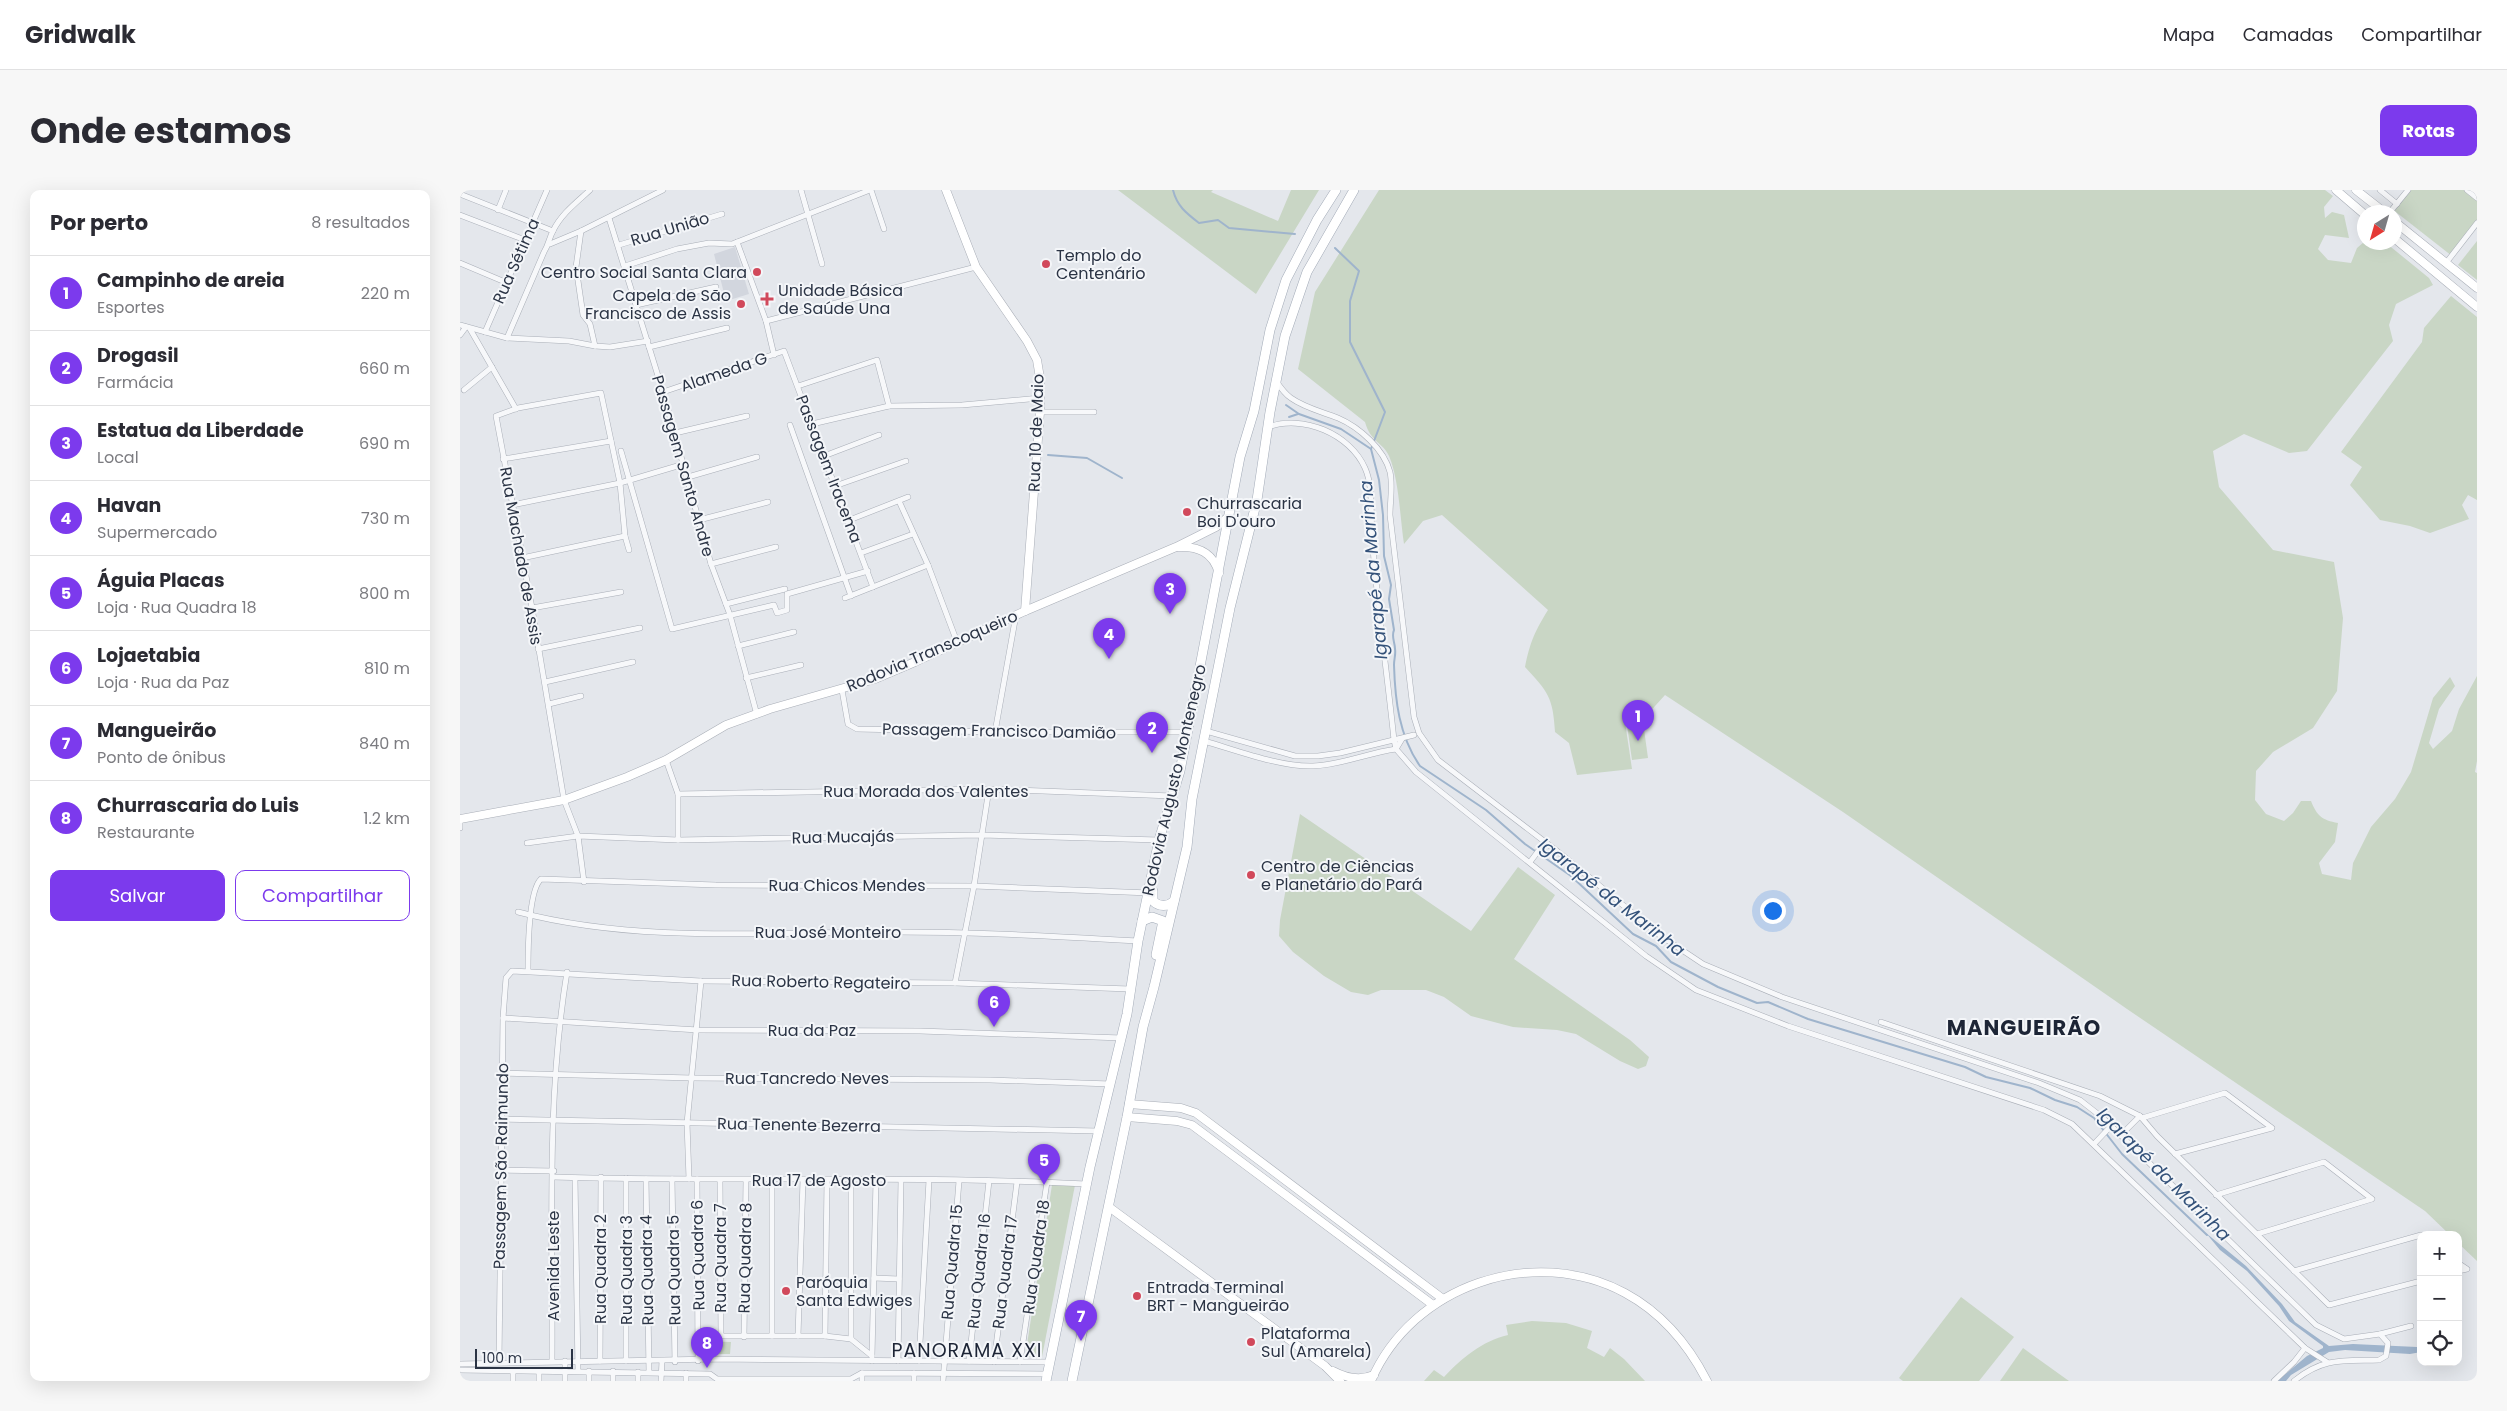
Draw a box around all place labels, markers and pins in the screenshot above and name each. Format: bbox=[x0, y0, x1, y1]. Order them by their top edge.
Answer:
place label: Templo do Centenário bbox=[1056, 244, 1145, 285]
marker: Templo do Centenário bbox=[1040, 258, 1052, 270]
place label: Centro Social Santa Clara bbox=[541, 261, 747, 284]
marker: Centro Social Santa Clara bbox=[751, 266, 763, 278]
place label: Unidade Básica de Saúde Una bbox=[778, 279, 903, 320]
place label: Capela de São Francisco de Assis bbox=[585, 284, 731, 325]
marker: Unidade Básica de Saúde Una bbox=[760, 292, 774, 306]
marker: Capela de São Francisco de Assis bbox=[735, 298, 747, 310]
place label: Churrascaria Boi D'ouro bbox=[1197, 492, 1302, 533]
marker: Churrascaria Boi D'ouro bbox=[1181, 506, 1193, 518]
pin: 3 bbox=[1154, 573, 1186, 614]
pin: 4 bbox=[1093, 618, 1125, 659]
pin: 1 bbox=[1622, 700, 1654, 741]
pin: 2 bbox=[1136, 712, 1168, 753]
place label: Centro de Ciências e Planetário do Pará bbox=[1261, 855, 1423, 896]
marker: Centro de Ciências e Planetário do Pará bbox=[1245, 869, 1257, 881]
pin: 6 bbox=[978, 986, 1010, 1027]
pin: 5 bbox=[1028, 1144, 1060, 1185]
place label: Paróquia Santa Edwiges bbox=[796, 1271, 913, 1312]
place label: Entrada Terminal BRT - Mangueirão bbox=[1147, 1276, 1289, 1317]
marker: Paróquia Santa Edwiges bbox=[780, 1285, 792, 1297]
marker: Entrada Terminal BRT - Mangueirão bbox=[1131, 1290, 1143, 1302]
pin: 7 bbox=[1065, 1300, 1097, 1341]
place label: Plataforma Sul (Amarela) bbox=[1261, 1322, 1372, 1363]
pin: 8 bbox=[691, 1327, 723, 1368]
marker: Plataforma Sul (Amarela) bbox=[1245, 1336, 1257, 1348]

